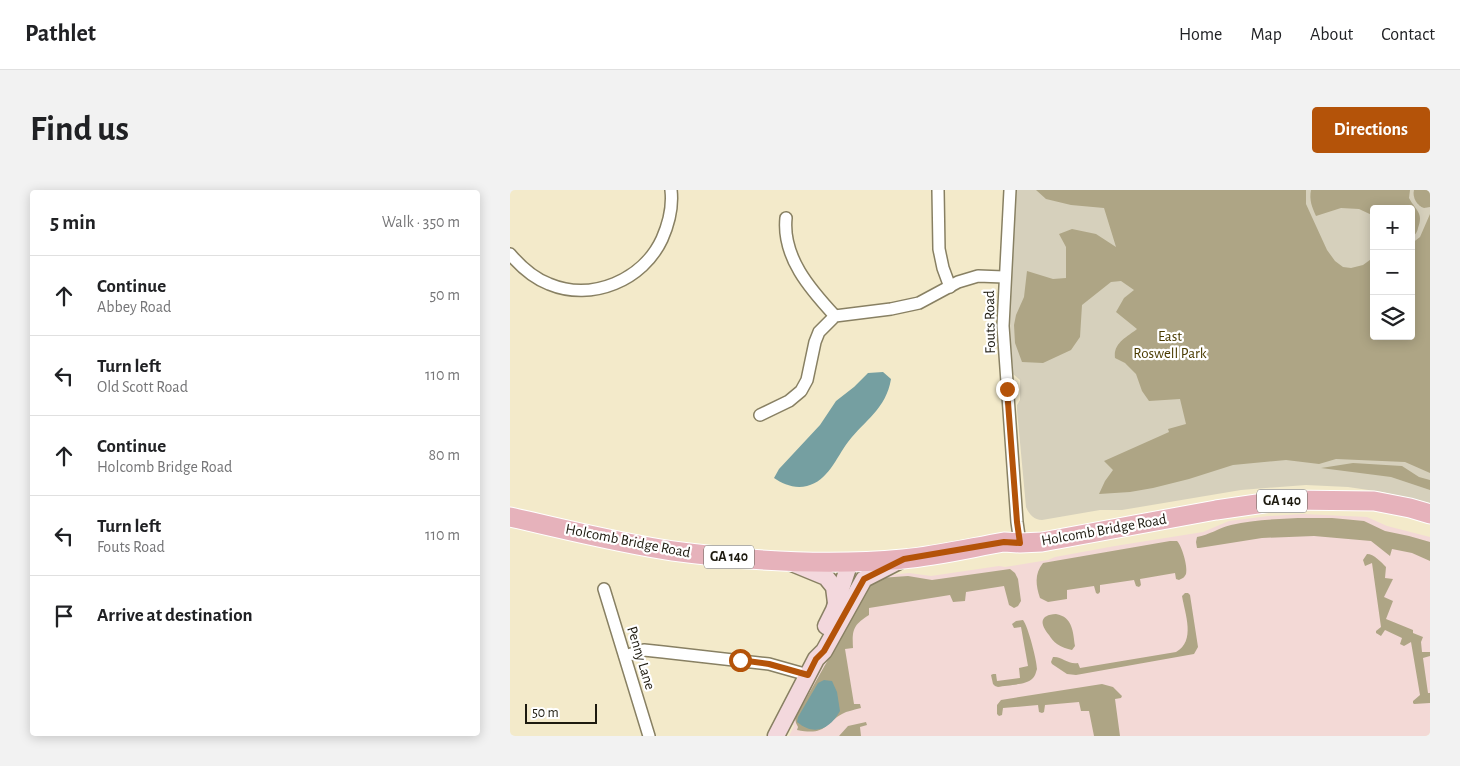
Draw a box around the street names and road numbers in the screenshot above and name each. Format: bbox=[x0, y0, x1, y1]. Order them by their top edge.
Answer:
street label: Fouts Road bbox=[982, 290, 998, 354]
road number: GA 140 bbox=[1257, 490, 1307, 512]
street label: Holcomb Bridge Road bbox=[1040, 512, 1168, 548]
street label: Holcomb Bridge Road bbox=[564, 522, 692, 561]
road number: GA 140 bbox=[704, 546, 754, 568]
street label: Penny Lane bbox=[624, 624, 658, 692]

